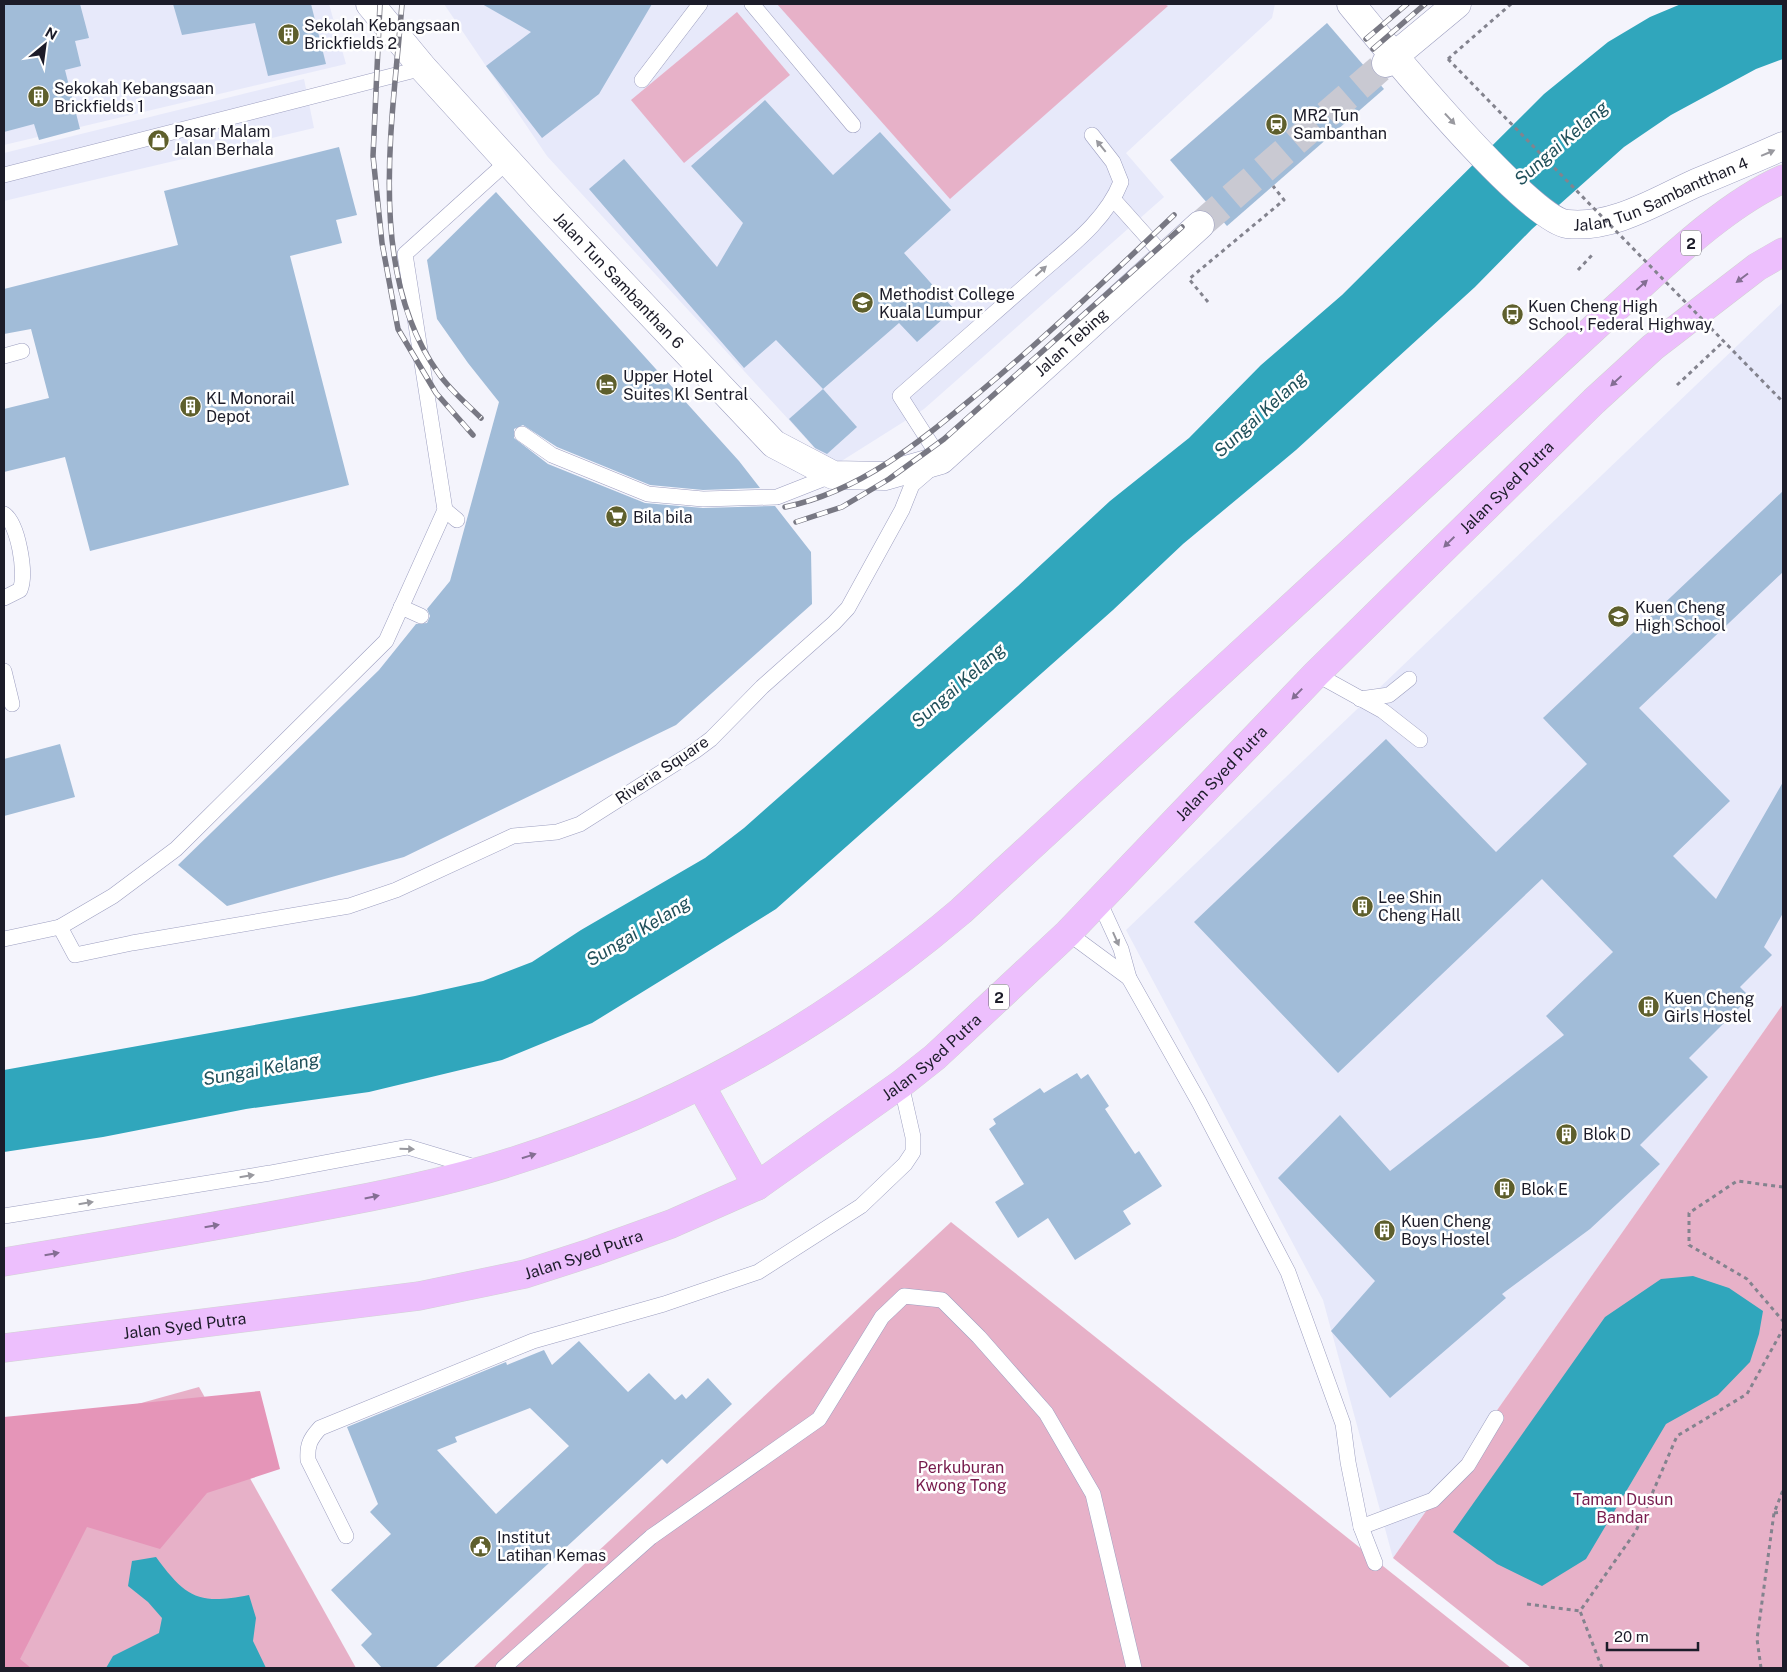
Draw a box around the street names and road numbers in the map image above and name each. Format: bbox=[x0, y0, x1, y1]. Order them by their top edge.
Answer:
street label: Jalan Tun Sambantthan 4 bbox=[1573, 153, 1751, 234]
street label: Jalan Tun Sambanthan 6 bbox=[550, 208, 688, 353]
road number: 2 bbox=[1681, 230, 1701, 256]
street label: Jalan Tebing bbox=[1031, 304, 1112, 380]
street label: Jalan Syed Putra bbox=[1455, 437, 1557, 537]
street label: Jalan Syed Putra bbox=[1171, 722, 1271, 824]
street label: Riveria Square bbox=[612, 732, 712, 808]
road number: 2 bbox=[989, 984, 1009, 1010]
street label: Jalan Syed Putra bbox=[878, 1010, 985, 1104]
street label: Jalan Syed Putra bbox=[522, 1225, 645, 1283]
street label: Jalan Syed Putra bbox=[122, 1308, 247, 1343]

